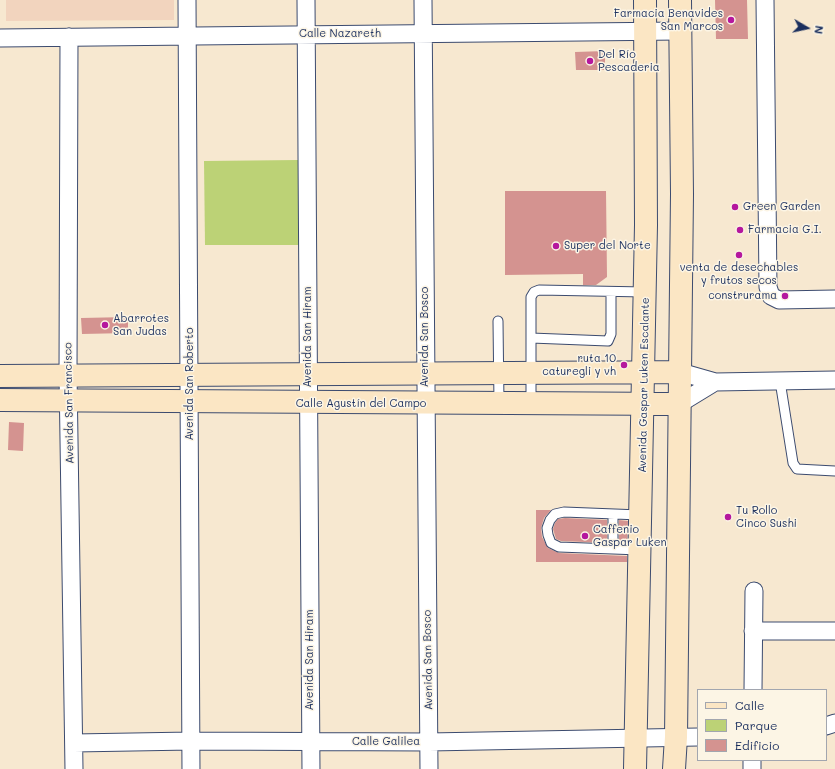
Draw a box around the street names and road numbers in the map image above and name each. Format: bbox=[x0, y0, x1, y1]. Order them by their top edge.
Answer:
street label: Calle Nazareth bbox=[299, 27, 381, 41]
street label: Avenida San Hiram bbox=[301, 287, 315, 387]
street label: Avenida San Bosco bbox=[418, 287, 432, 387]
street label: Avenida Gaspar Luken Escalante bbox=[636, 297, 652, 473]
street label: Avenida San Roberto bbox=[183, 328, 197, 440]
street label: Avenida San Francisco bbox=[61, 342, 77, 464]
street label: Calle Agustín del Campo bbox=[296, 397, 426, 411]
street label: Avenida San Hiram bbox=[303, 610, 317, 710]
street label: Avenida San Bosco bbox=[421, 610, 435, 710]
street label: Calle Galilea bbox=[352, 735, 420, 749]

